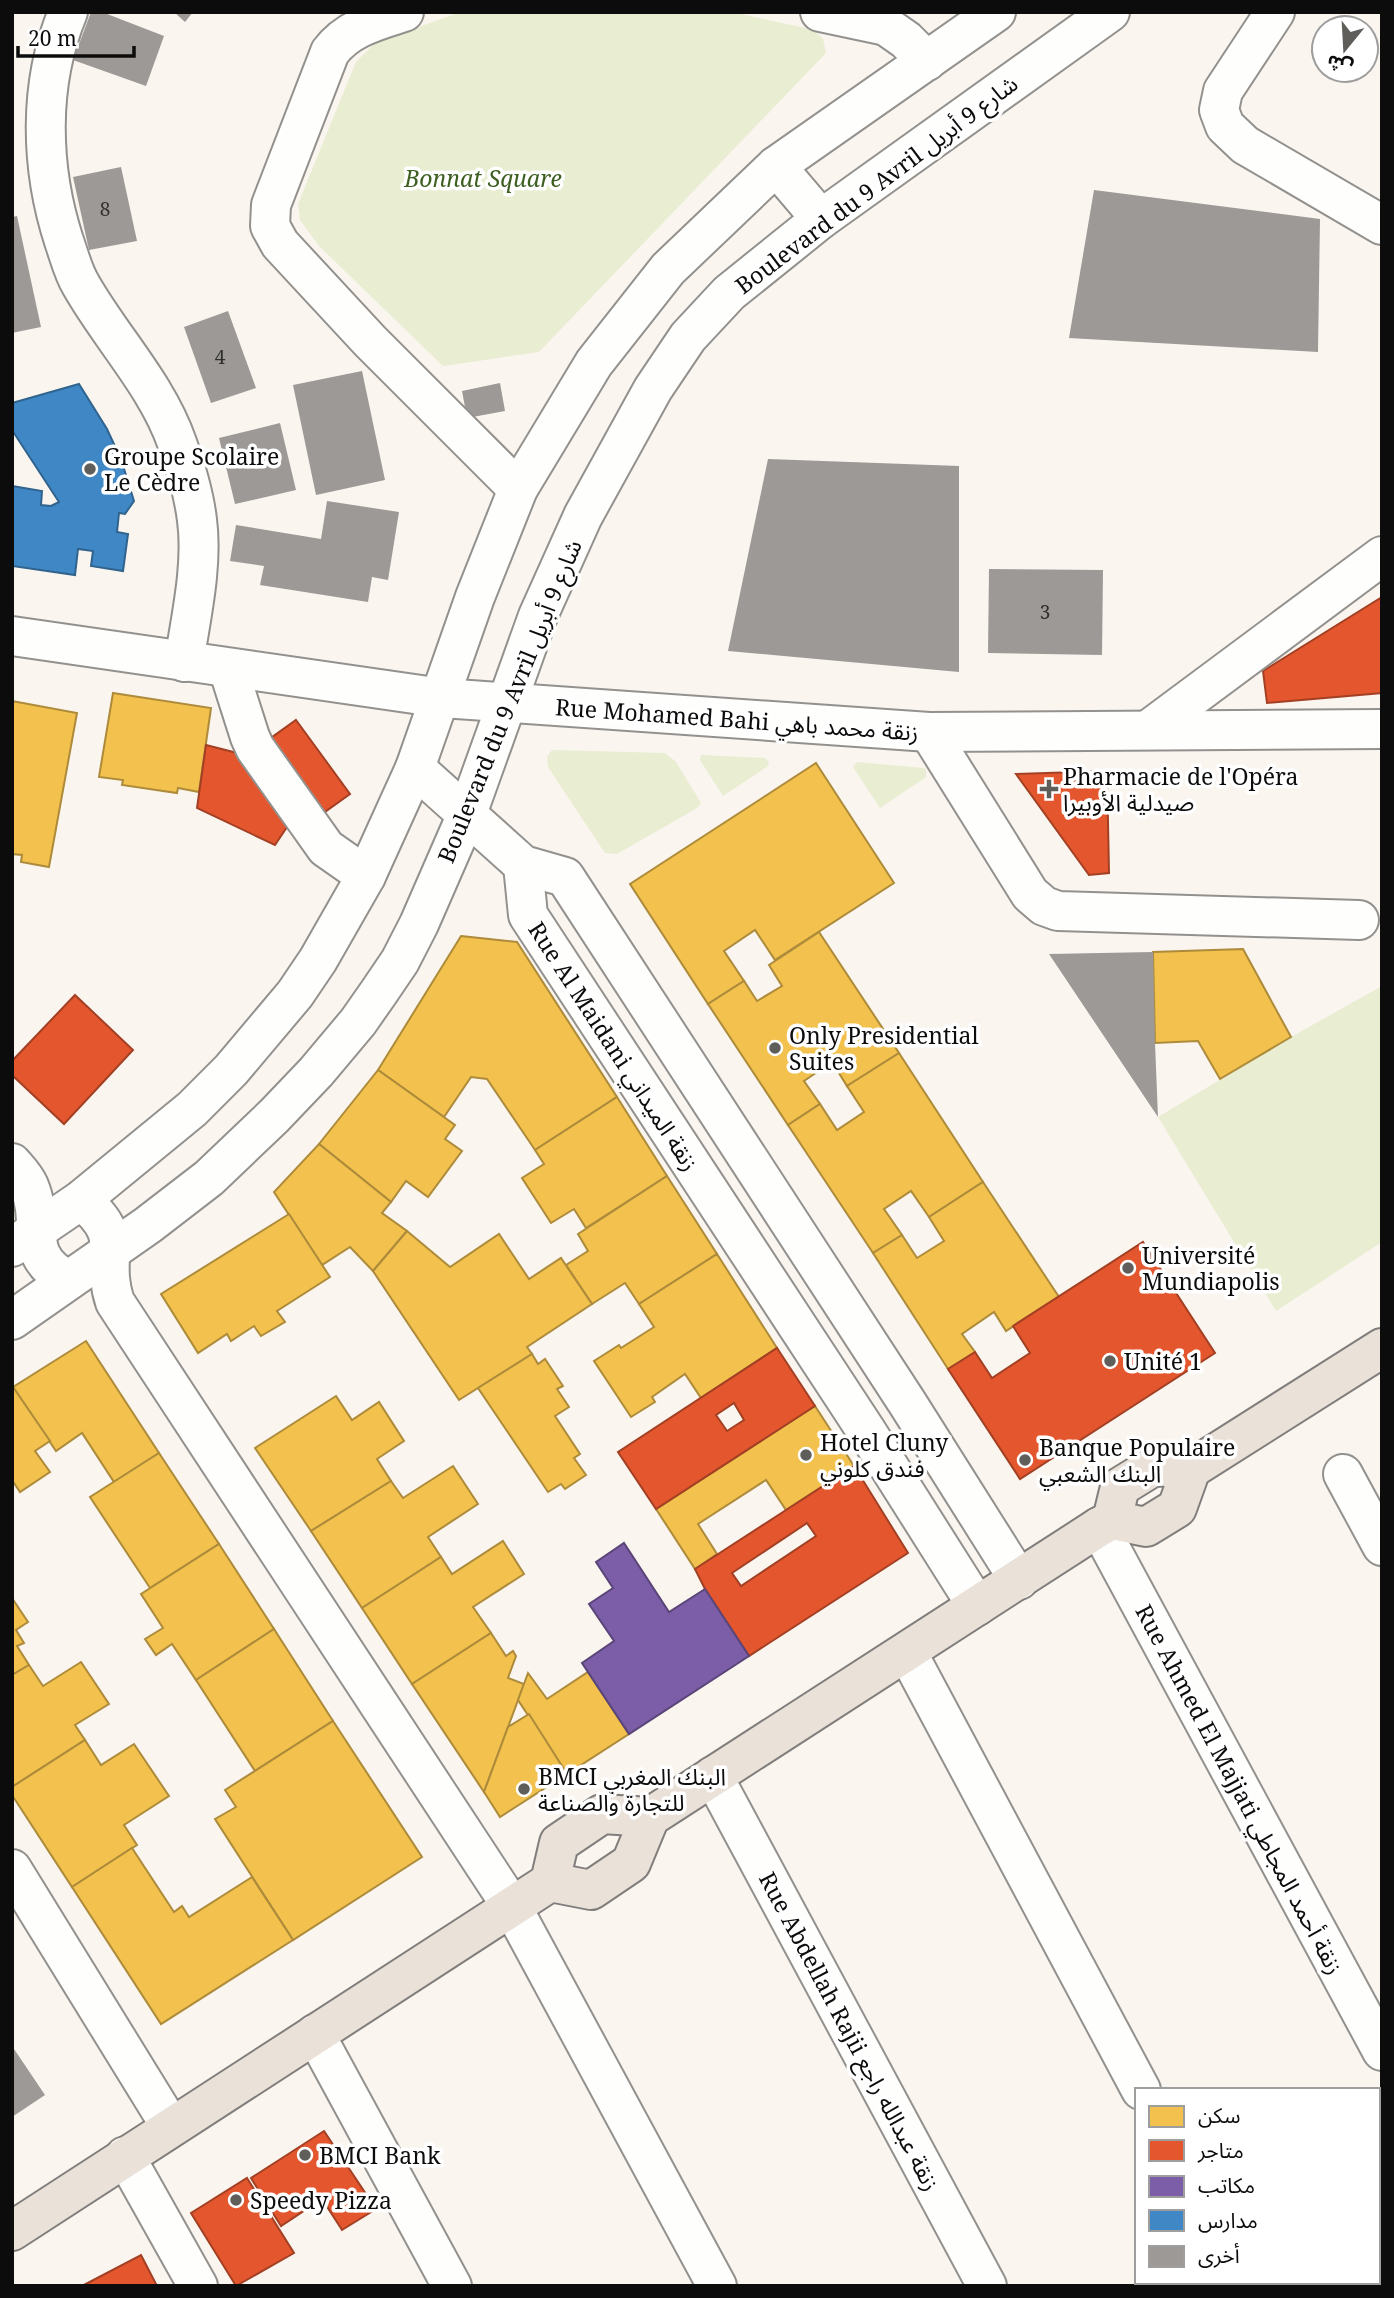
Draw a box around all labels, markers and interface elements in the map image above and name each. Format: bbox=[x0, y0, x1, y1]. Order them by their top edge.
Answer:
scale bar bbox=[18, 14, 133, 58]
north arrow bbox=[1310, 14, 1380, 84]
text: 20 m bbox=[28, 24, 77, 52]
text: ش bbox=[1323, 49, 1356, 82]
street label: Boulevard du 9 Avril شارع 9 أبريل bbox=[728, 67, 1025, 302]
park label: Bonnat Square bbox=[403, 162, 562, 194]
house number: 8 bbox=[100, 196, 110, 222]
house number: 4 bbox=[215, 344, 226, 370]
place label: Groupe Scolaire Le Cèdre bbox=[104, 440, 279, 498]
marker: Groupe Scolaire Le Cèdre bbox=[82, 461, 98, 477]
street label: Boulevard du 9 Avril شارع 9 أبريل bbox=[429, 535, 590, 868]
house number: 3 bbox=[1040, 599, 1050, 625]
street label: Rue Mohamed Bahi زنقة محمد باهي bbox=[554, 690, 920, 750]
place label: Pharmacie de l'Opéra صيدلية الأوبيرا bbox=[1063, 760, 1298, 818]
marker: Pharmacie de l'Opéra صيدلية الأوبيرا bbox=[1041, 781, 1057, 797]
street label: Rue Al Maidani زنقة الميداني bbox=[519, 915, 707, 1178]
place label: Only Presidential Suites bbox=[789, 1019, 979, 1077]
marker: Only Presidential Suites bbox=[767, 1040, 783, 1056]
place label: Université Mundiapolis bbox=[1142, 1239, 1280, 1297]
marker: Université Mundiapolis bbox=[1120, 1260, 1136, 1276]
place label: Unité 1 bbox=[1124, 1345, 1202, 1377]
marker: Unité 1 bbox=[1102, 1353, 1118, 1369]
place label: Hotel Cluny فندق كلوني bbox=[820, 1426, 948, 1486]
place label: Banque Populaire البنك الشعبي bbox=[1039, 1431, 1235, 1491]
marker: Hotel Cluny فندق كلوني bbox=[798, 1447, 814, 1463]
marker: Banque Populaire البنك الشعبي bbox=[1017, 1452, 1033, 1468]
street label: Rue Ahmed El Majjati زنقة أحمد المجاطي bbox=[1126, 1598, 1351, 1981]
place label: BMCI البنك المغربي للتجارة والصناعة bbox=[538, 1760, 726, 1818]
marker: BMCI البنك المغربي للتجارة والصناعة bbox=[516, 1781, 532, 1797]
street label: Rue Abdellah Rajii زنقة عبدالله راجع bbox=[750, 1866, 948, 2197]
legend bbox=[1135, 2088, 1380, 2284]
text: سكن bbox=[1198, 2101, 1240, 2129]
text: متاجر bbox=[1197, 2136, 1244, 2164]
place label: BMCI Bank bbox=[319, 2139, 441, 2171]
marker: BMCI Bank bbox=[297, 2147, 313, 2163]
text: مكاتب bbox=[1198, 2171, 1255, 2199]
place label: Speedy Pizza bbox=[250, 2184, 392, 2216]
marker: Speedy Pizza bbox=[228, 2192, 244, 2208]
text: مدارس bbox=[1198, 2206, 1258, 2234]
text: أخرى bbox=[1198, 2241, 1240, 2269]

